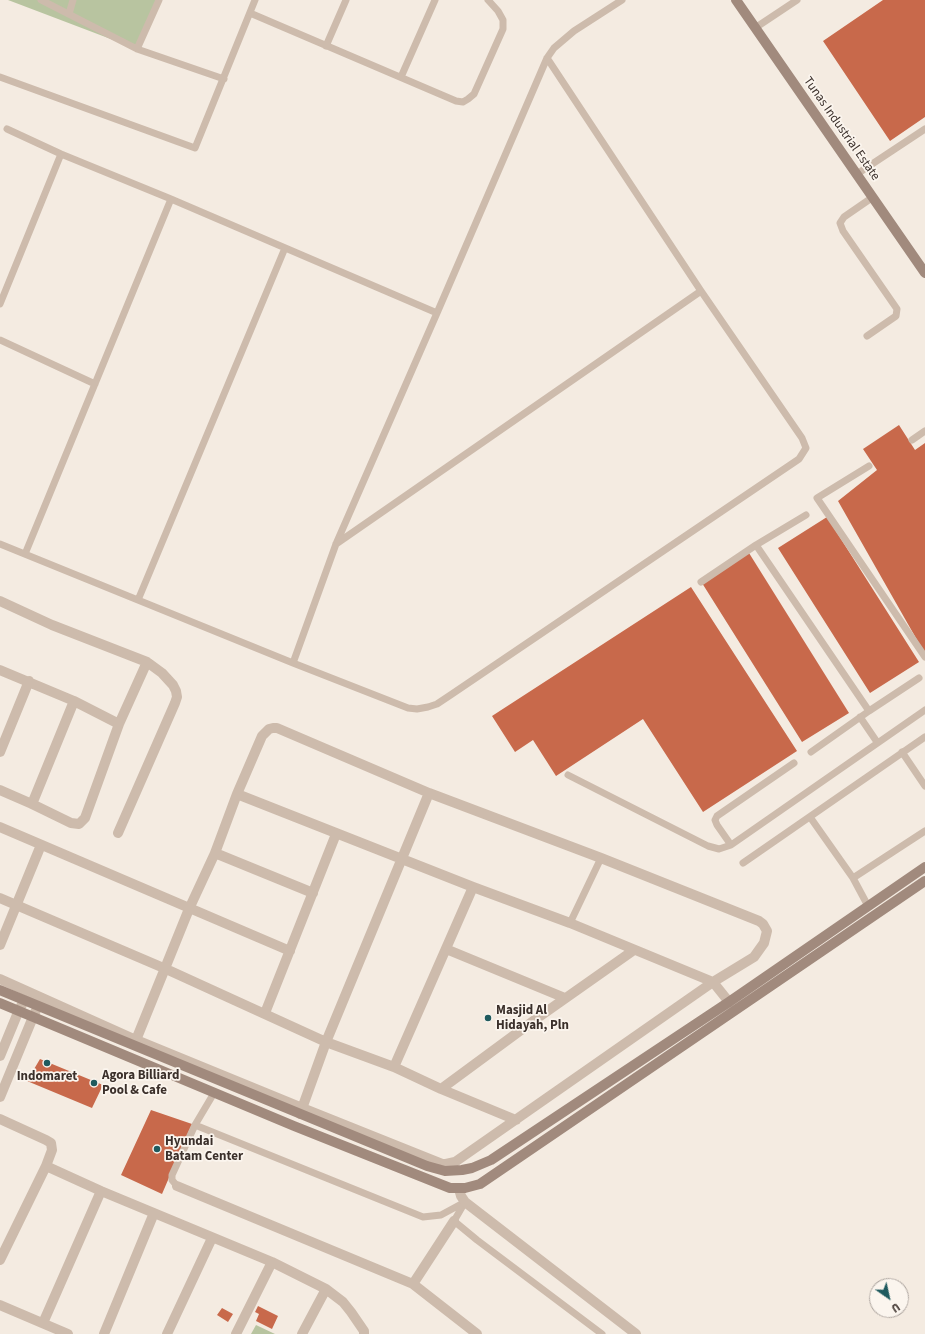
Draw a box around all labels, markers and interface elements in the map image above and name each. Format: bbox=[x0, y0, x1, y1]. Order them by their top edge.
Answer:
street label: Tunas Industrial Estate bbox=[799, 74, 883, 184]
place label: Masjid Al Hidayah, Pln bbox=[496, 1003, 569, 1034]
marker: Masjid Al Hidayah, Pln bbox=[483, 1013, 493, 1023]
marker: Indomaret bbox=[42, 1058, 52, 1068]
place label: Agora Billiard Pool & Cafe bbox=[102, 1068, 179, 1099]
place label: Indomaret bbox=[17, 1069, 77, 1085]
marker: Agora Billiard Pool & Cafe bbox=[89, 1078, 99, 1088]
place label: Hyundai Batam Center bbox=[165, 1134, 243, 1165]
marker: Hyundai Batam Center bbox=[152, 1144, 162, 1154]
north arrow bbox=[869, 1278, 909, 1318]
text: U bbox=[888, 1299, 903, 1316]

